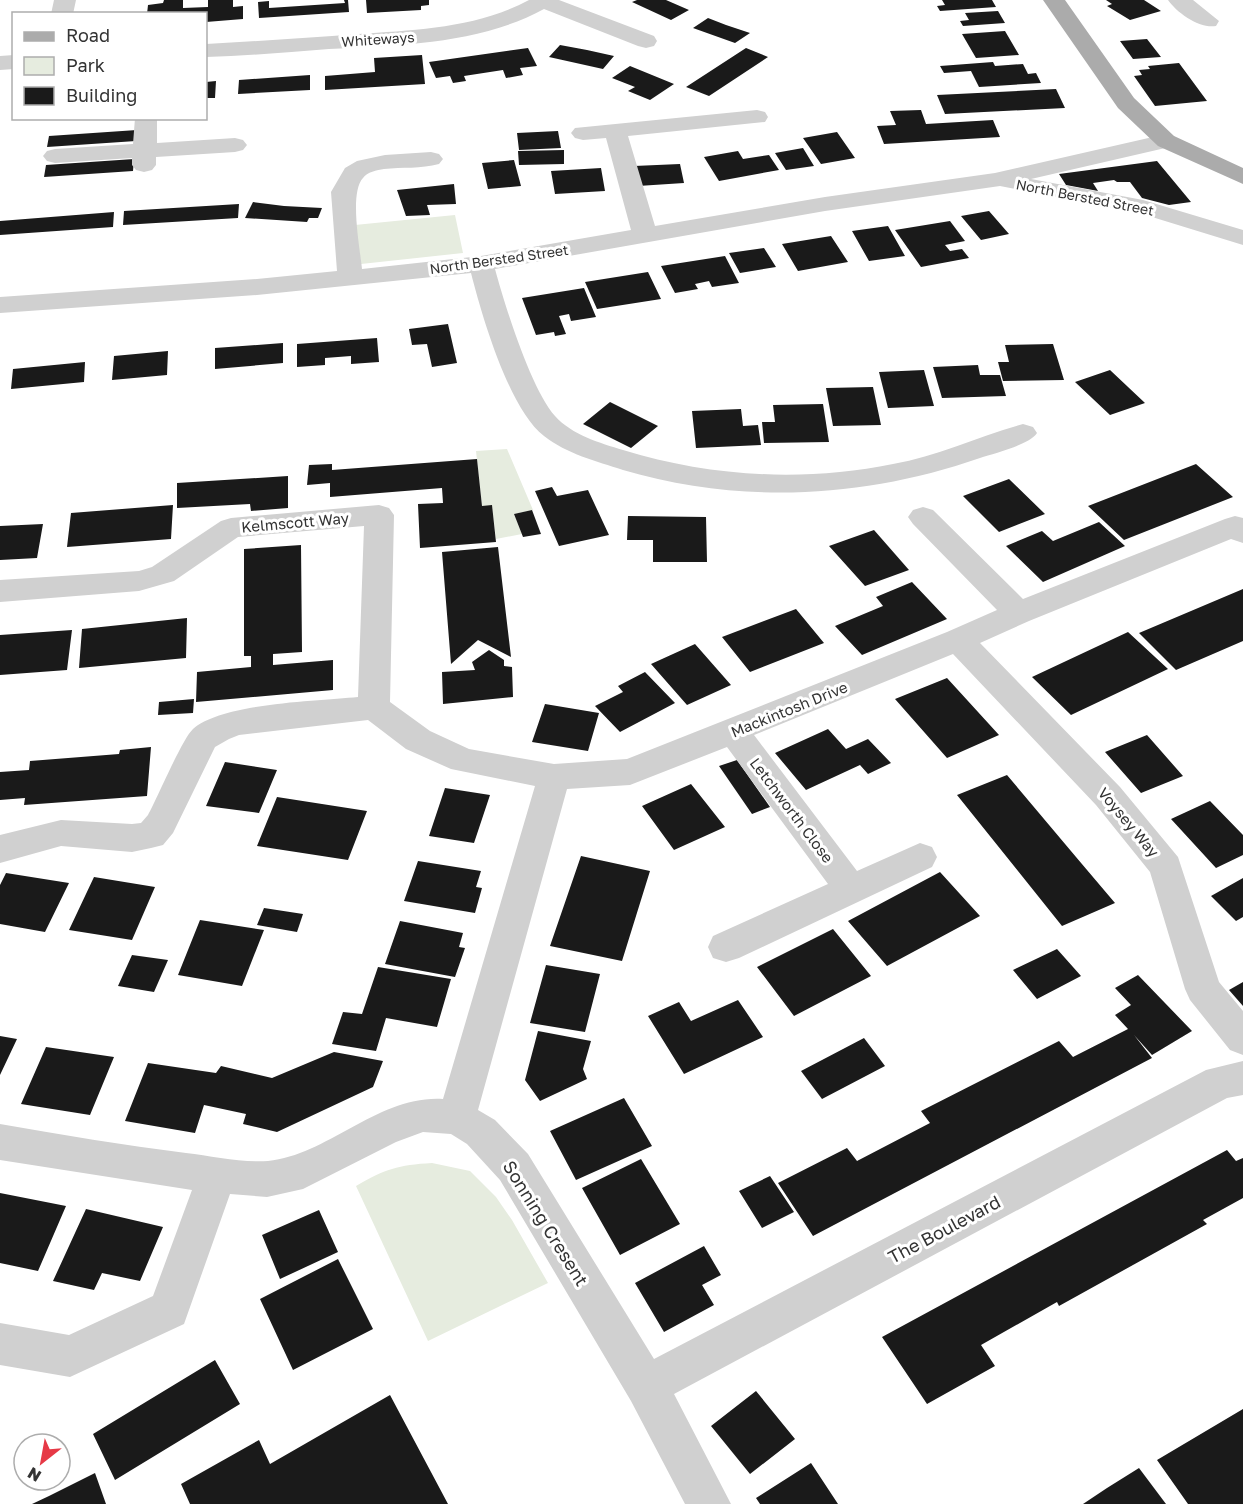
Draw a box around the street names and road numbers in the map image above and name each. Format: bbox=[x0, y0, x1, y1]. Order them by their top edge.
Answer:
street label: Whiteways bbox=[341, 28, 415, 50]
street label: North Bersted Street bbox=[1015, 175, 1155, 219]
street label: North Bersted Street bbox=[428, 241, 570, 277]
street label: Kelmscott Way bbox=[240, 508, 350, 536]
street label: Mackintosh Drive bbox=[728, 677, 850, 741]
street label: Letchworth Close bbox=[747, 754, 838, 866]
street label: Voysey Way bbox=[1095, 784, 1164, 861]
street label: Sonning Cresent bbox=[499, 1156, 593, 1290]
street label: The Boulevard bbox=[884, 1190, 1004, 1268]

